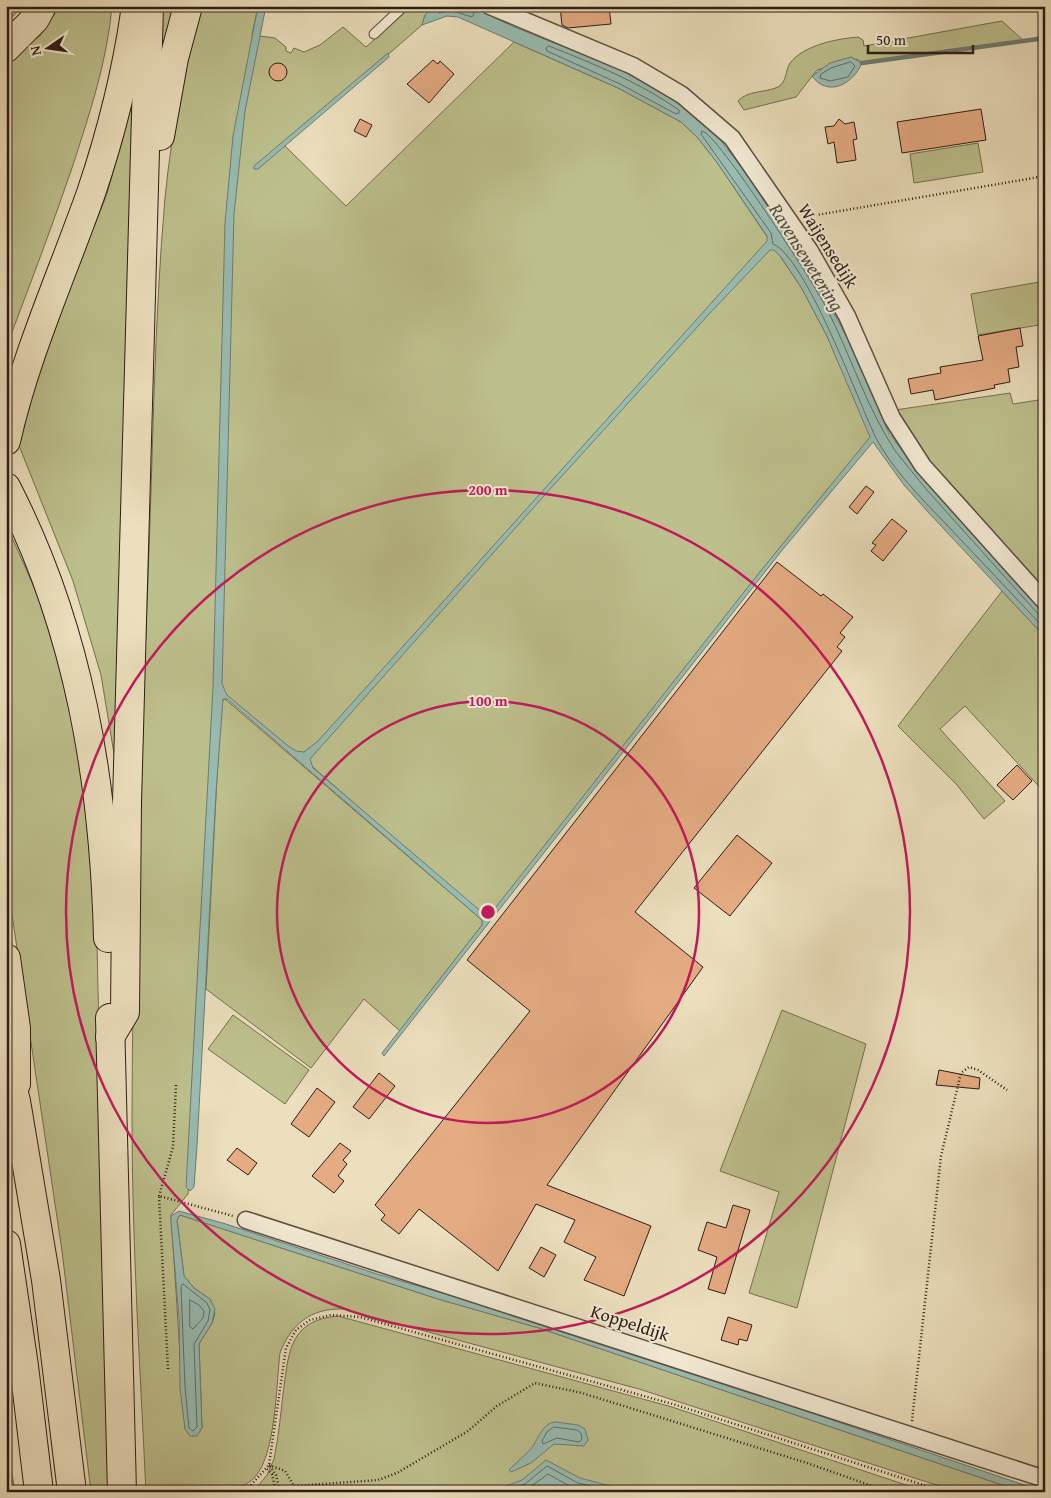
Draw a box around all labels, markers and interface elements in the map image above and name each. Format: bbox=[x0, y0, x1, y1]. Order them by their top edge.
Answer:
north arrow bbox=[22, 22, 72, 72]
scale bar bbox=[868, 22, 974, 54]
text: 50 m bbox=[876, 29, 907, 50]
text: N bbox=[24, 43, 46, 58]
water label: Ravensewetering bbox=[762, 197, 852, 317]
street label: Waijensedijk bbox=[792, 198, 866, 294]
text: 200 m bbox=[468, 479, 508, 500]
text: 100 m bbox=[468, 690, 508, 711]
centre of rings bbox=[479, 903, 497, 921]
street label: Koppeldijk bbox=[587, 1297, 674, 1348]

